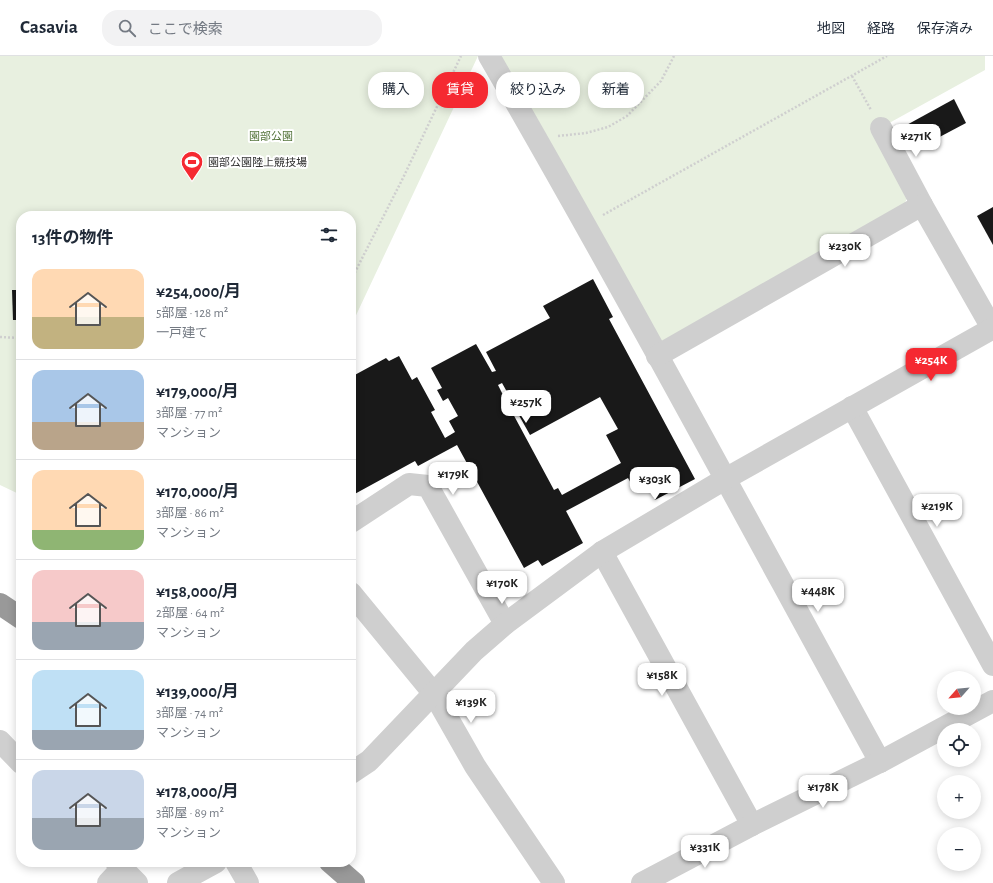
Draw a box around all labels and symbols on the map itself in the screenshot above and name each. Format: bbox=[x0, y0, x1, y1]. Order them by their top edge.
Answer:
pin: ¥271K bbox=[888, 124, 944, 158]
park label: 園部公園 bbox=[249, 130, 293, 142]
sports icon: 園部公園陸上競技場 bbox=[179, 149, 205, 182]
place label: 園部公園陸上競技場 bbox=[208, 156, 307, 168]
pin: ¥230K bbox=[817, 234, 873, 268]
pin: ¥254K bbox=[903, 348, 959, 382]
pin: ¥257K bbox=[498, 390, 554, 424]
pin: ¥179K bbox=[425, 462, 481, 496]
pin: ¥303K bbox=[627, 467, 683, 501]
pin: ¥219K bbox=[909, 494, 965, 528]
pin: ¥170K bbox=[474, 571, 530, 605]
pin: ¥448K bbox=[790, 579, 846, 613]
pin: ¥158K bbox=[634, 663, 690, 697]
north arrow bbox=[937, 671, 981, 715]
pin: ¥139K bbox=[443, 690, 499, 724]
pin: ¥178K bbox=[795, 775, 851, 809]
pin: ¥331K bbox=[677, 835, 733, 869]

